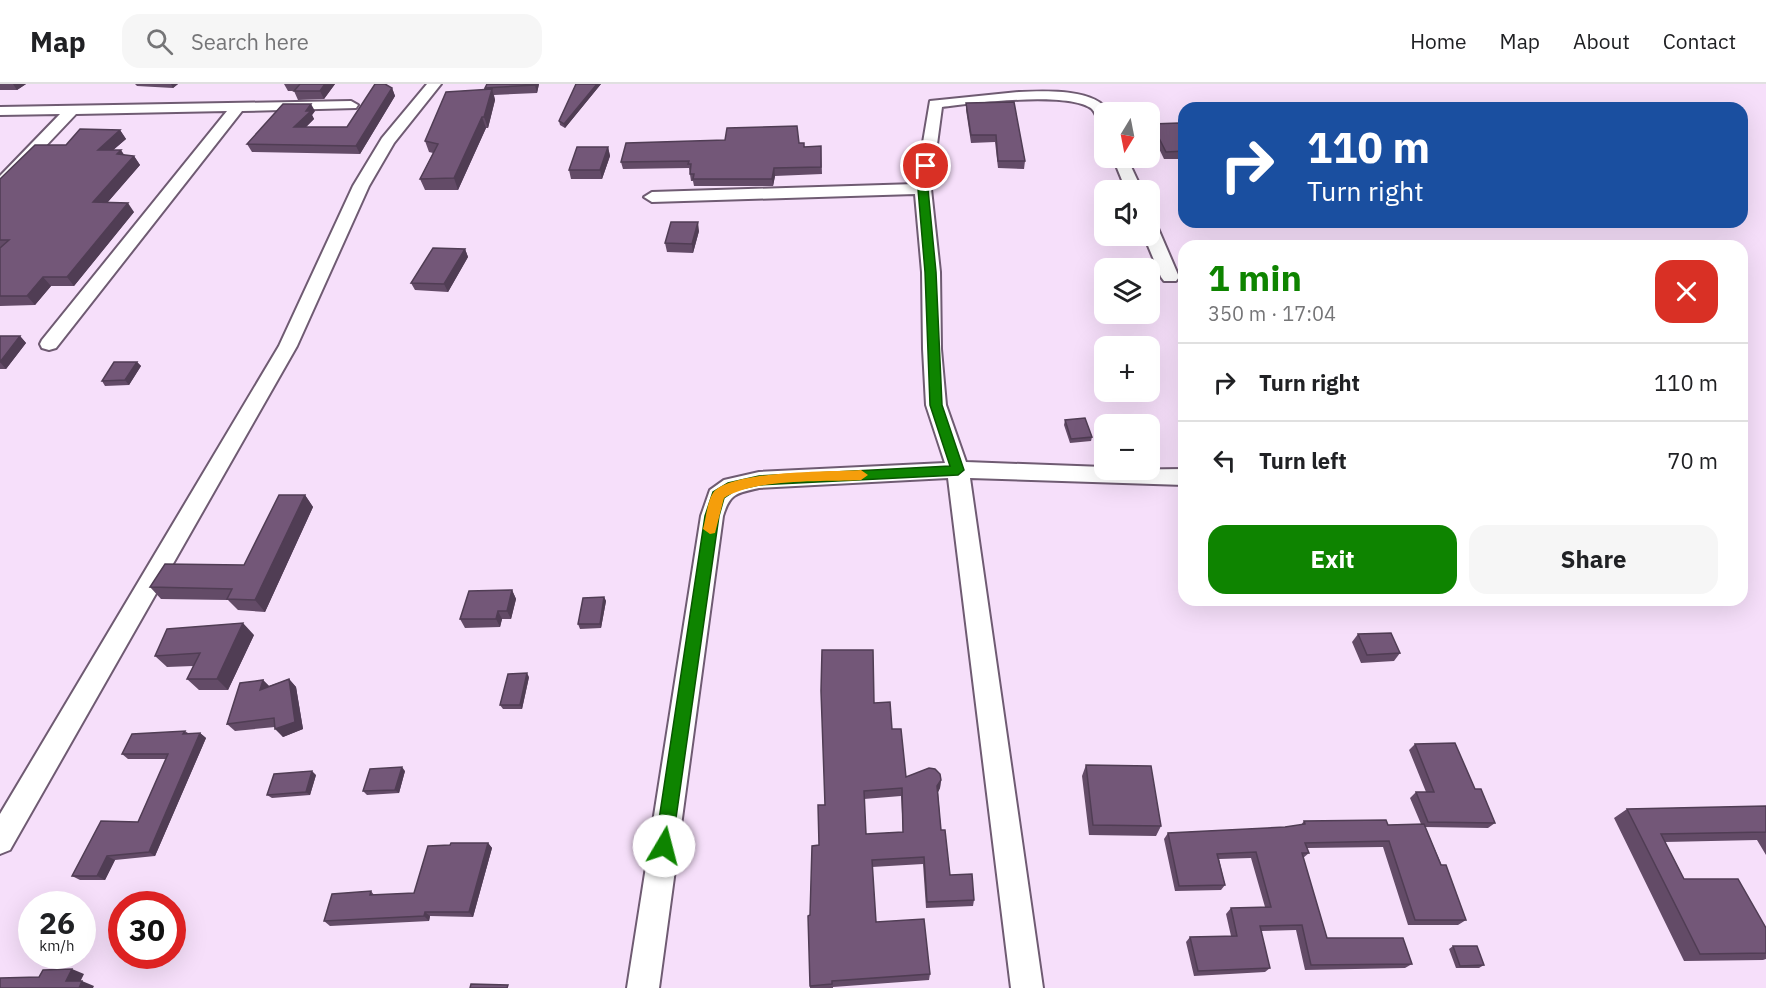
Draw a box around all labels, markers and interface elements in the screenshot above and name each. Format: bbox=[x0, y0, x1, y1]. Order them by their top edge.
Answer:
search box bbox=[122, 14, 542, 68]
text: Map bbox=[30, 23, 86, 60]
icon: search bbox=[143, 25, 176, 58]
text: Search here bbox=[191, 27, 309, 56]
text: Home bbox=[1410, 27, 1467, 55]
text: Map bbox=[1500, 27, 1540, 55]
text: About bbox=[1573, 27, 1630, 55]
text: Contact bbox=[1663, 27, 1736, 55]
north arrow bbox=[1094, 102, 1160, 168]
map controls bbox=[1094, 102, 1160, 480]
text: 110 m bbox=[1307, 120, 1430, 175]
icon: right bbox=[1208, 126, 1286, 204]
pin bbox=[900, 140, 951, 191]
icon: arrive bbox=[909, 149, 942, 182]
text: Turn right bbox=[1307, 173, 1424, 208]
button: sound bbox=[1094, 180, 1160, 246]
text: 1 min bbox=[1208, 254, 1302, 301]
button: layers bbox=[1094, 258, 1160, 324]
button: close bbox=[1655, 260, 1718, 323]
text: 350 m · 17:04 bbox=[1208, 300, 1336, 327]
button: + bbox=[1094, 336, 1160, 402]
icon: right bbox=[1208, 366, 1241, 399]
text: Turn right bbox=[1259, 368, 1360, 397]
text: 110 m bbox=[1654, 368, 1718, 397]
button: − bbox=[1094, 414, 1160, 480]
icon: left bbox=[1208, 444, 1241, 477]
text: Turn left bbox=[1259, 446, 1347, 475]
text: 70 m bbox=[1667, 446, 1718, 475]
button: Exit bbox=[1208, 525, 1457, 594]
button: Share bbox=[1469, 525, 1718, 594]
position arrow bbox=[632, 814, 696, 878]
speed limit sign: 30 bbox=[108, 891, 186, 969]
text: 26 bbox=[39, 903, 75, 942]
text: km/h bbox=[39, 936, 75, 955]

